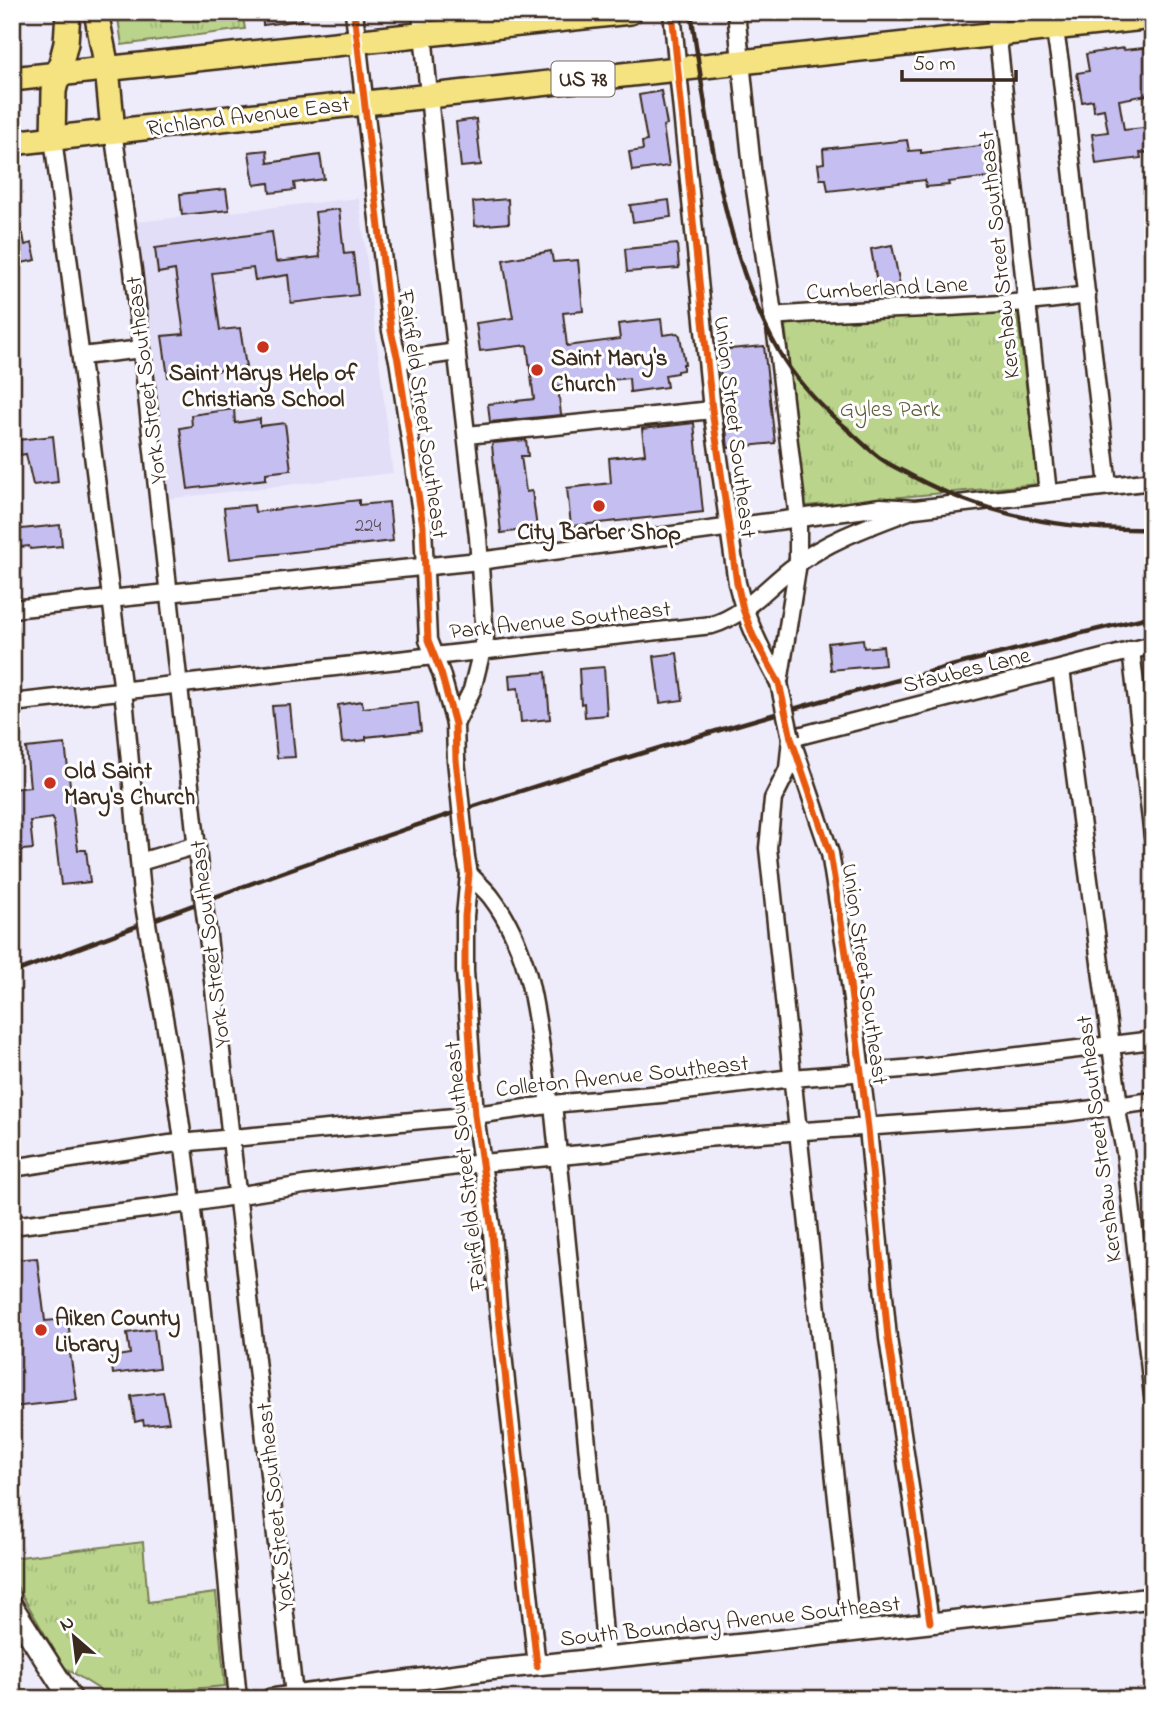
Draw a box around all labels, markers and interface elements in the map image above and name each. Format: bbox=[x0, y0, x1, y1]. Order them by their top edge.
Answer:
scale bar bbox=[902, 38, 1016, 82]
text: 50 m bbox=[913, 50, 956, 80]
road number: US 78 bbox=[552, 62, 614, 96]
street label: Richland Avenue East bbox=[145, 89, 352, 146]
street label: Kershaw Street Southeast bbox=[971, 129, 1030, 380]
street label: Cumberland Lane bbox=[805, 269, 970, 310]
street label: York Street Southeast bbox=[118, 274, 177, 485]
street label: Fairfield Street Southeast bbox=[388, 287, 455, 541]
street label: Union Street Southeast bbox=[704, 314, 764, 540]
marker: Saint Marys Help of Christians School bbox=[255, 339, 271, 355]
place label: Saint Mary's Church bbox=[551, 343, 668, 402]
place label: Saint Marys Help of Christians School bbox=[169, 358, 358, 417]
marker: Saint Mary's Church bbox=[529, 362, 545, 378]
park label: Gyles Park bbox=[840, 394, 941, 429]
marker: City Barber Shop bbox=[591, 498, 607, 514]
house number: 224 bbox=[355, 513, 382, 540]
place label: City Barber Shop bbox=[517, 517, 681, 552]
street label: Park Avenue Southeast bbox=[448, 593, 673, 650]
street label: Staubes Lane bbox=[899, 639, 1035, 703]
place label: Old Saint Mary's Church bbox=[64, 756, 195, 817]
marker: Old Saint Mary's Church bbox=[42, 775, 58, 791]
street label: York Street Southeast bbox=[182, 838, 241, 1049]
street label: Union Street Southeast bbox=[832, 861, 895, 1088]
street label: Kershaw Street Southeast bbox=[1069, 1013, 1132, 1264]
street label: Fairfield Street Southeast bbox=[437, 1039, 496, 1293]
street label: Colleton Avenue Southeast bbox=[494, 1048, 750, 1107]
place label: Aiken County Library bbox=[55, 1303, 181, 1364]
marker: Aiken County Library bbox=[33, 1322, 49, 1338]
street label: York Street Southeast bbox=[249, 1401, 304, 1612]
street label: South Boundary Avenue Southeast bbox=[558, 1588, 903, 1659]
north arrow bbox=[38, 1602, 108, 1672]
text: N bbox=[55, 1609, 79, 1639]

